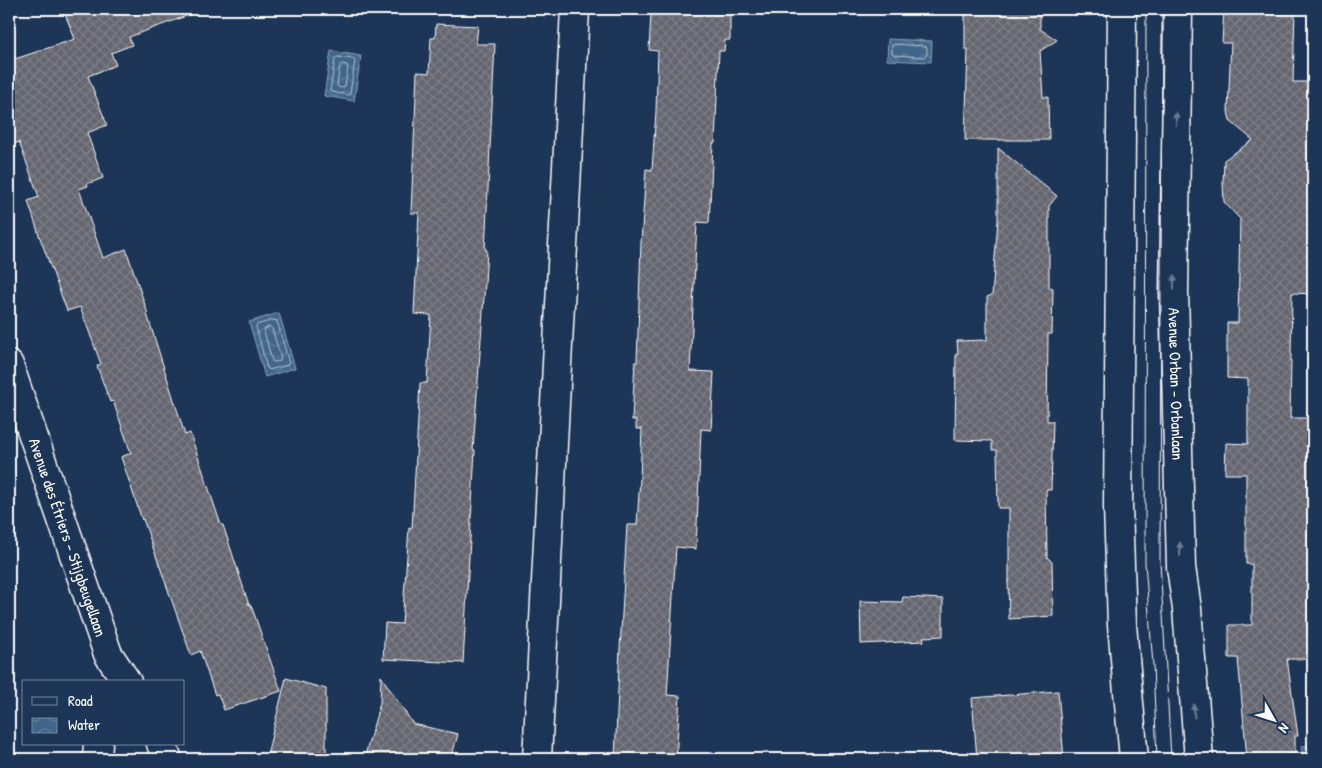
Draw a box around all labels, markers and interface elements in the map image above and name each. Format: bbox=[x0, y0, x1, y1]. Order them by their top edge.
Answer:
one-way arrow bbox=[1172, 111, 1180, 127]
one-way arrow bbox=[1170, 273, 1178, 289]
street label: Avenue Orban - Orbanlaan bbox=[1163, 307, 1189, 460]
street label: Avenue des Étriers - Stijgbeugellaan bbox=[24, 435, 112, 639]
one-way arrow bbox=[1176, 541, 1184, 557]
legend bbox=[22, 680, 185, 746]
text: Road bbox=[68, 690, 93, 711]
north arrow bbox=[1250, 696, 1300, 746]
one-way arrow bbox=[1190, 702, 1198, 718]
text: Water bbox=[68, 714, 100, 735]
text: N bbox=[1274, 720, 1294, 738]

